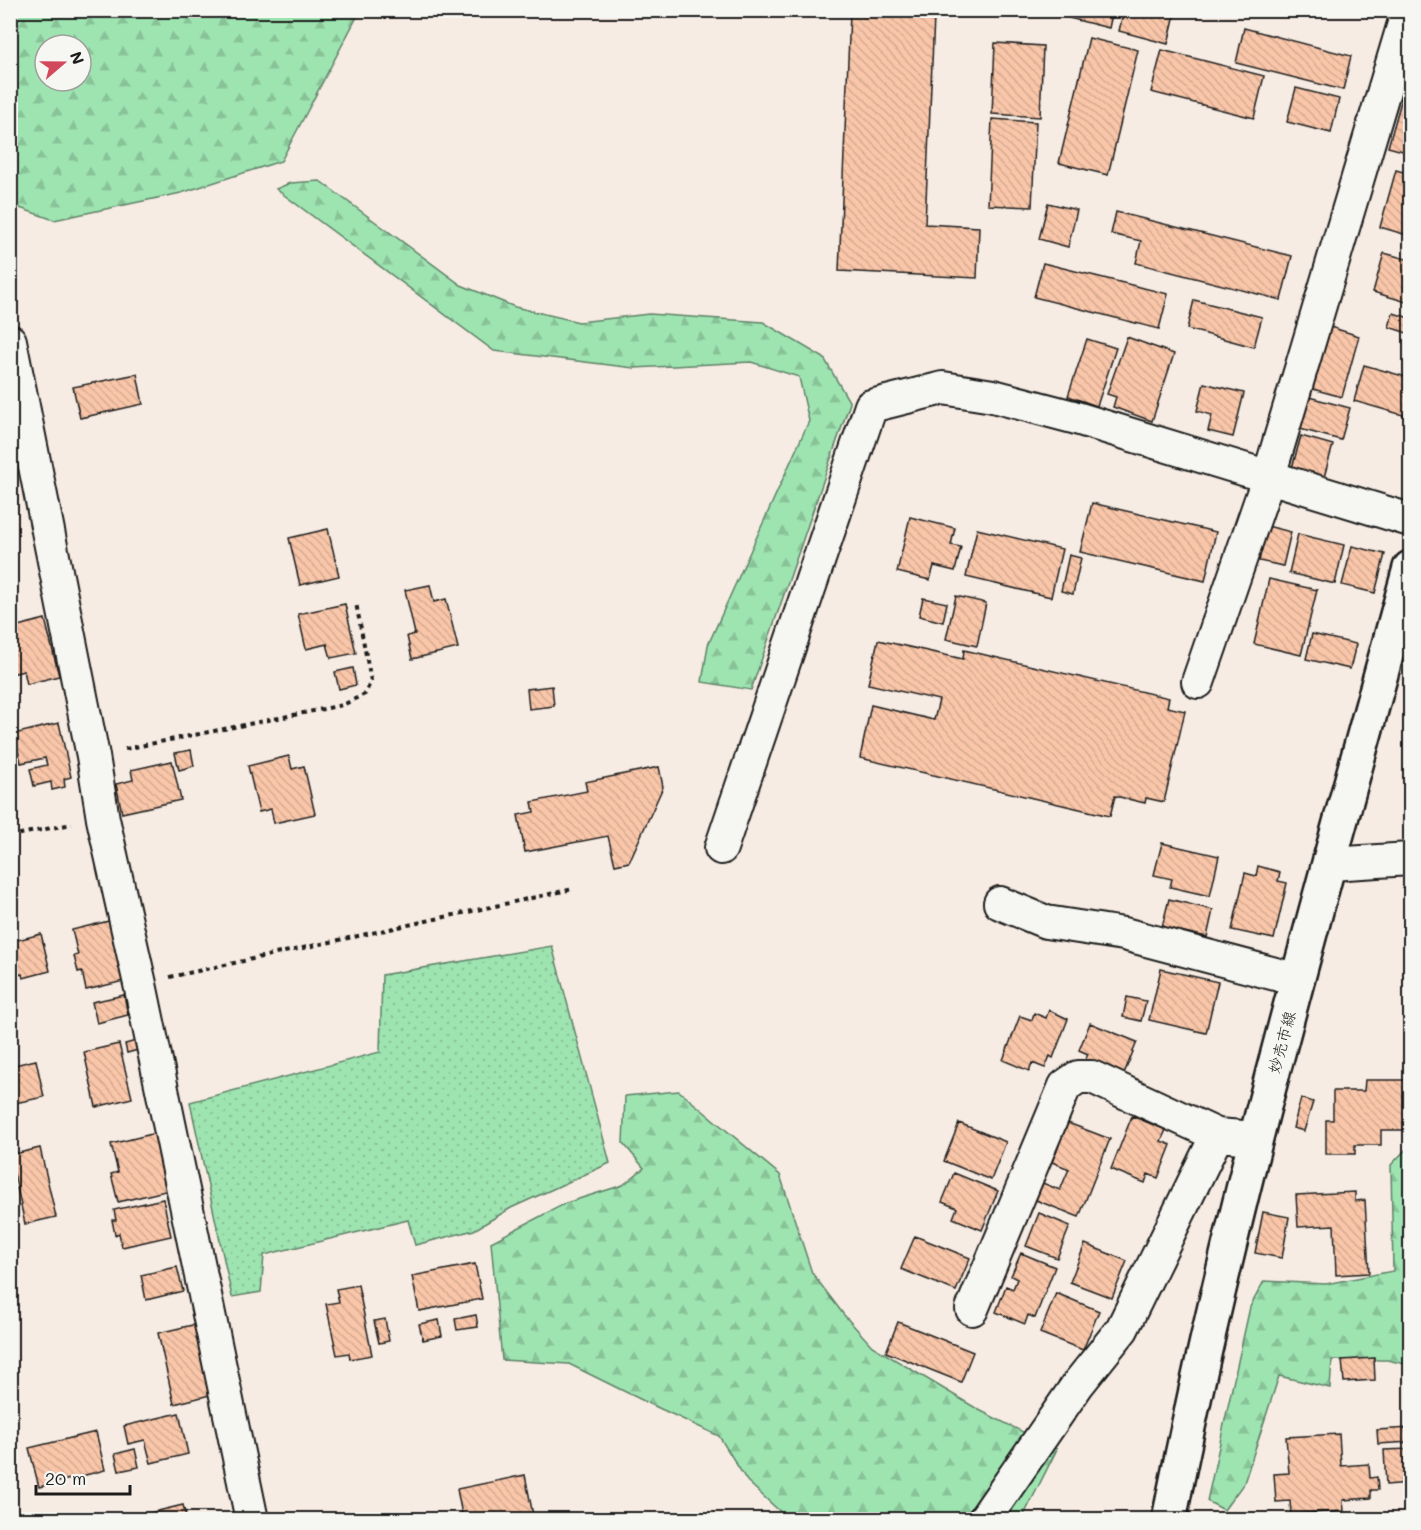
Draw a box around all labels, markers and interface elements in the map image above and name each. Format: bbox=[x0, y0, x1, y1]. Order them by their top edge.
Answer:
north arrow bbox=[33, 33, 93, 93]
text: N bbox=[66, 48, 90, 67]
street label: 妙売市線 bbox=[1263, 1008, 1299, 1076]
scale bar bbox=[36, 1458, 130, 1496]
text: 20 m bbox=[45, 1466, 86, 1490]

